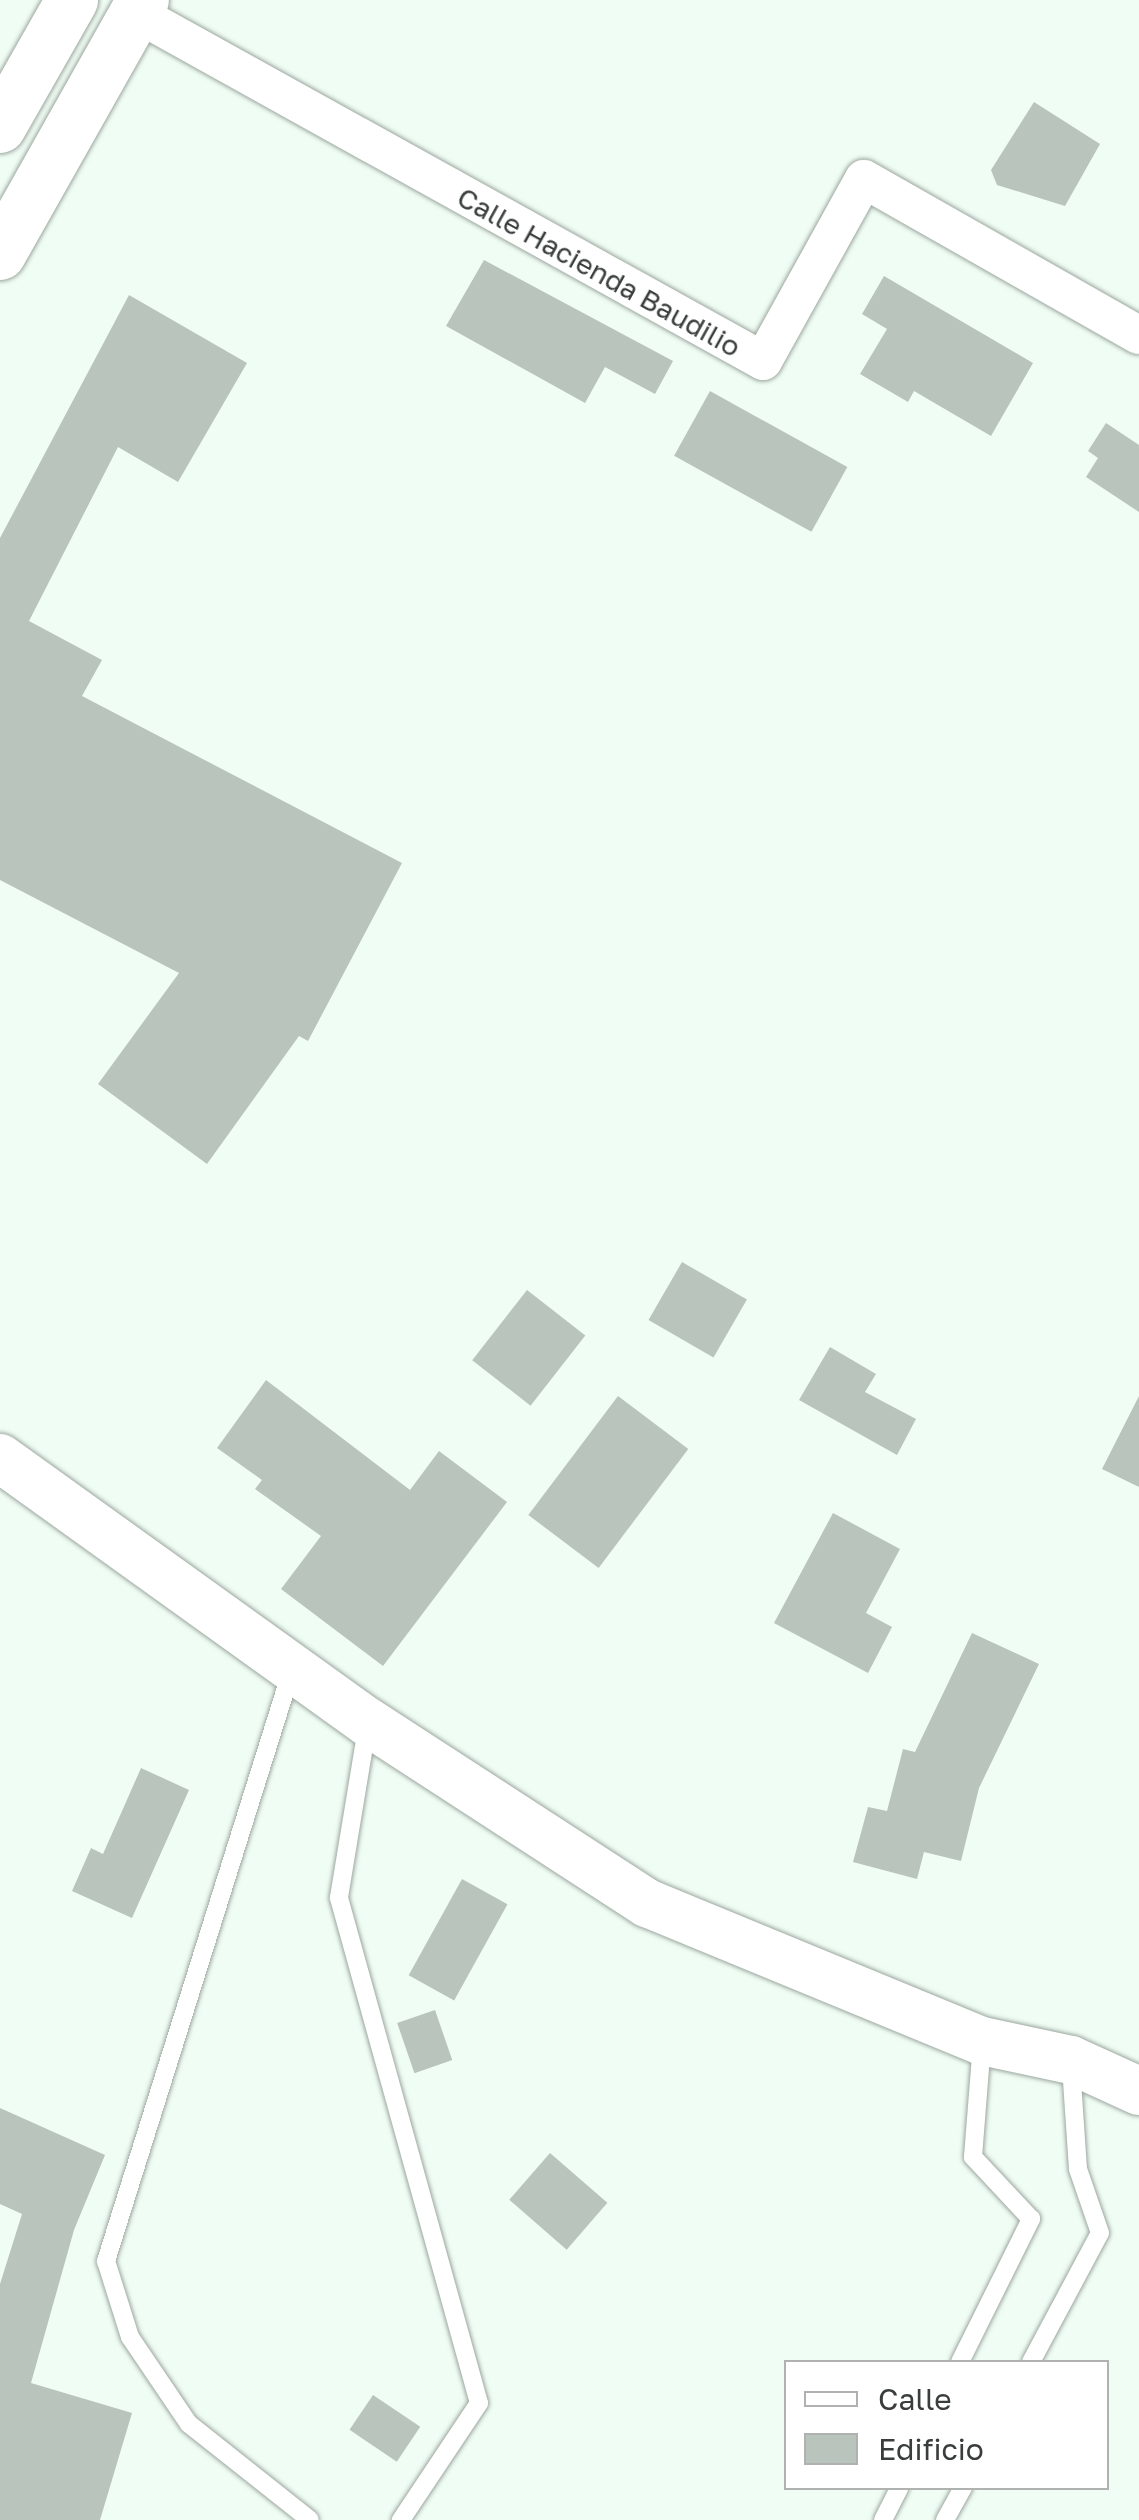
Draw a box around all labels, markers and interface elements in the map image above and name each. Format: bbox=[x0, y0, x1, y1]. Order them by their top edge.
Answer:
street label: Calle Hacienda Baudilio bbox=[452, 180, 746, 364]
legend bbox=[784, 2360, 1109, 2490]
text: Calle bbox=[878, 2381, 952, 2417]
text: Edificio bbox=[878, 2431, 984, 2467]

